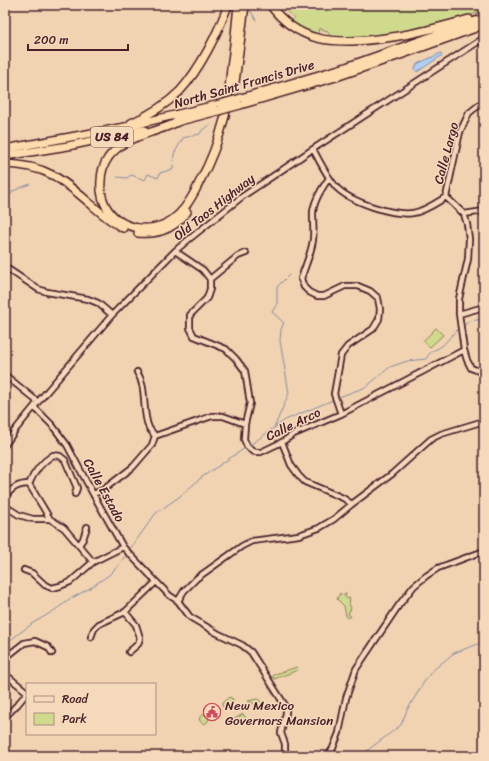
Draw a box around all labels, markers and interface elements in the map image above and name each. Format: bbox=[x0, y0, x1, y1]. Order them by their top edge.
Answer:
scale bar bbox=[28, 26, 128, 52]
text: 200 m bbox=[34, 29, 68, 51]
street label: North Saint Francis Drive bbox=[171, 53, 317, 115]
street label: Calle Largo bbox=[427, 119, 465, 186]
road number: US 84 bbox=[91, 127, 133, 147]
street label: Old Taos Highway bbox=[168, 167, 260, 246]
street label: Calle Arco bbox=[261, 401, 325, 447]
street label: Calle Estado bbox=[77, 454, 131, 527]
legend bbox=[26, 683, 156, 735]
text: Road bbox=[62, 688, 89, 710]
place label: New Mexico Governors Mansion bbox=[225, 694, 333, 732]
public building icon: New Mexico Governors Mansion bbox=[202, 702, 222, 722]
text: Park bbox=[62, 708, 87, 730]

